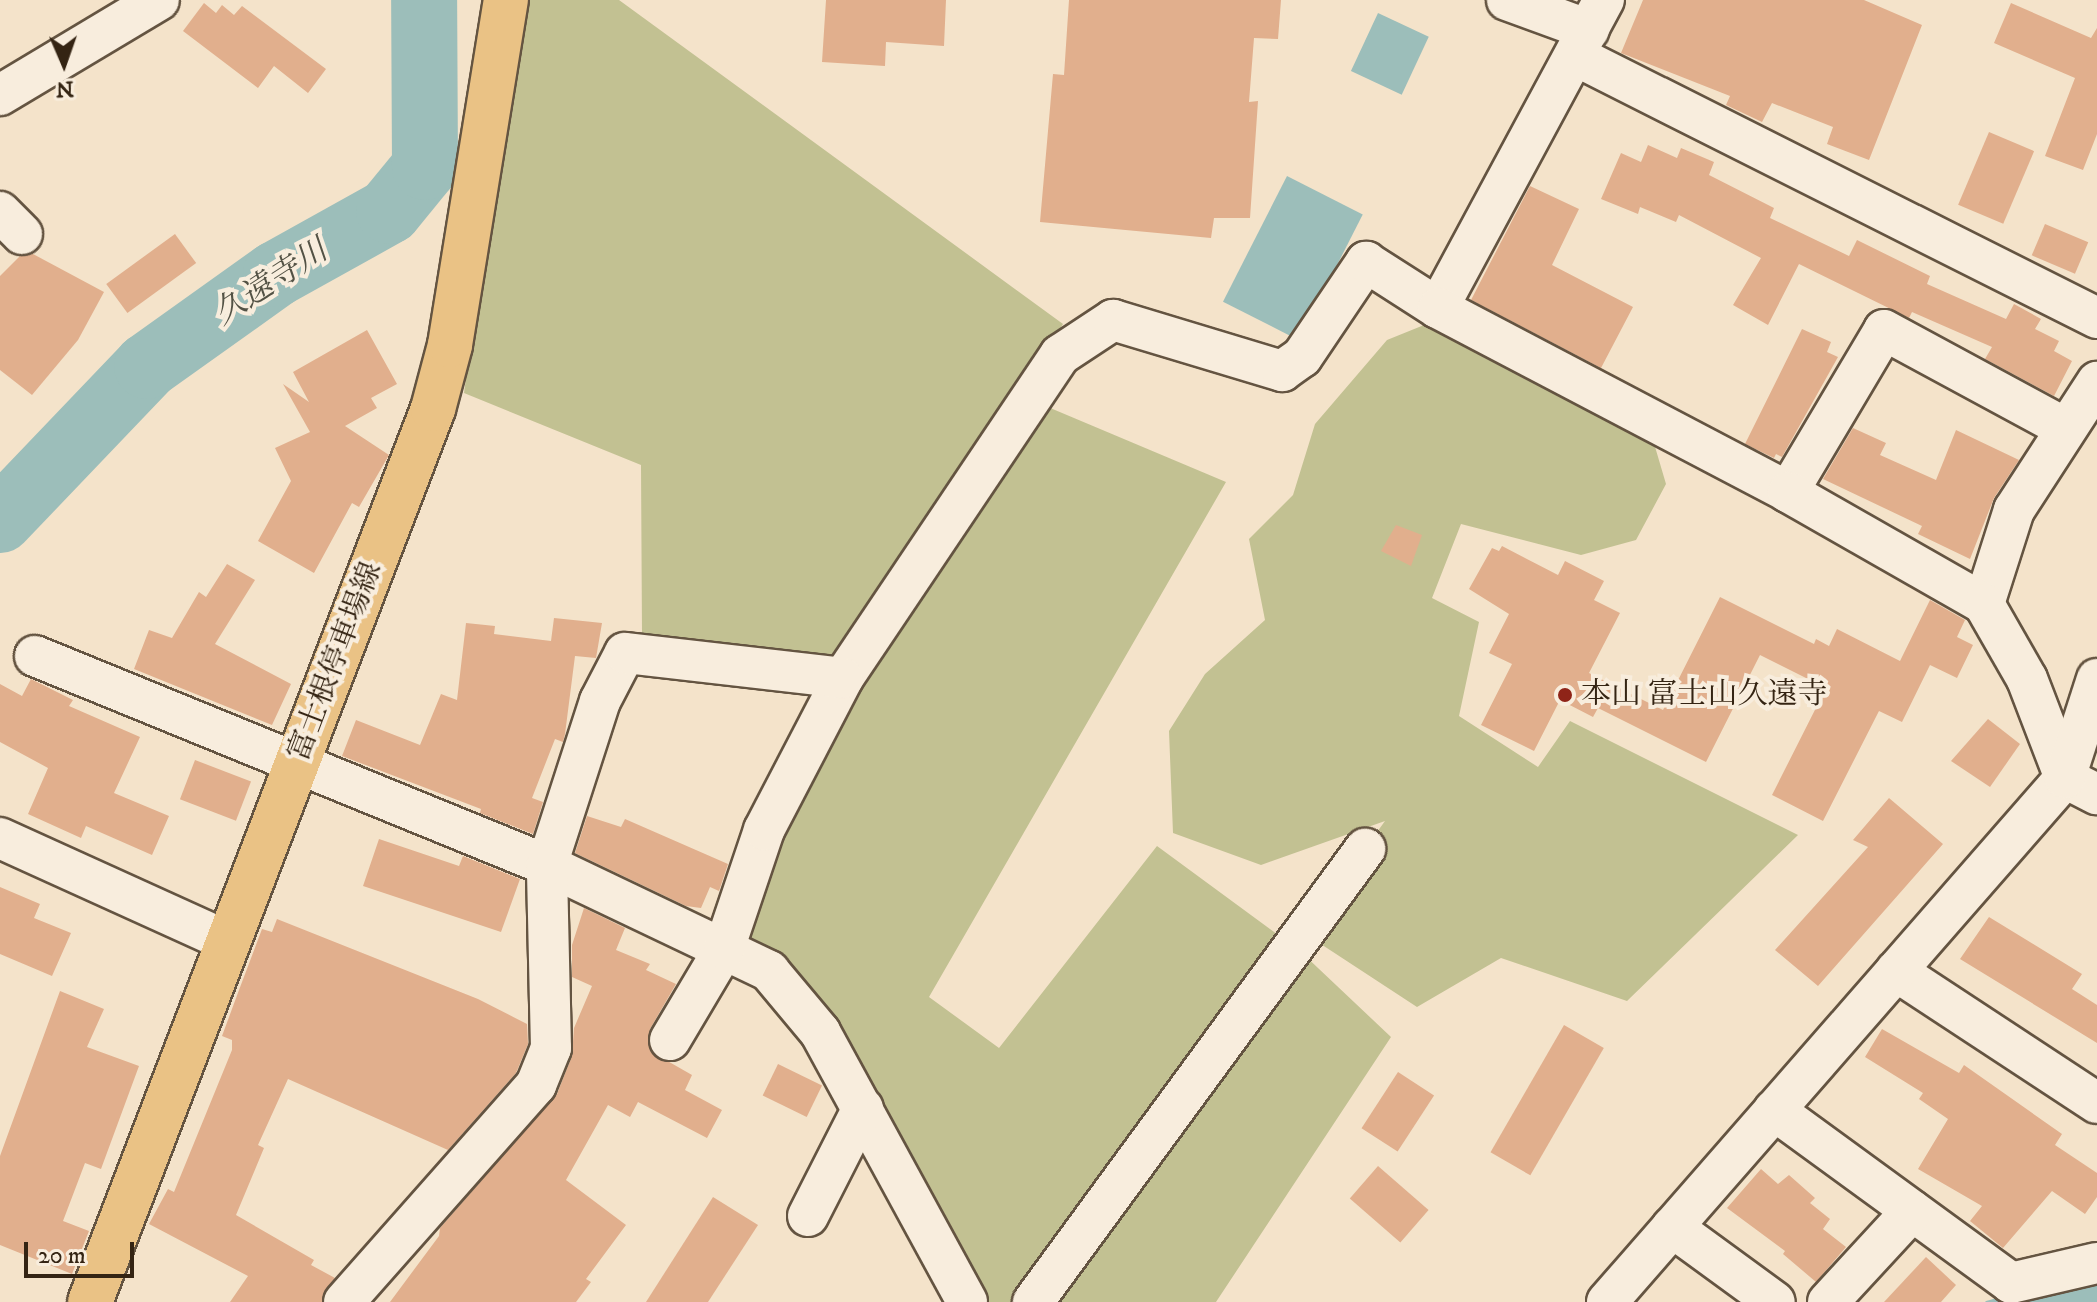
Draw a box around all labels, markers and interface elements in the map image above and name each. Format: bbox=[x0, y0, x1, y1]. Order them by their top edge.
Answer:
north arrow bbox=[24, 24, 104, 104]
text: N bbox=[55, 75, 74, 102]
water label: 久遠寺川 bbox=[207, 232, 335, 334]
street label: 富士根停車場線 bbox=[282, 558, 390, 766]
place label: 本山 富士山久遠寺 bbox=[1581, 677, 1827, 713]
marker: 本山 富士山久遠寺 bbox=[1556, 686, 1574, 704]
scale bar bbox=[28, 1226, 138, 1276]
text: 20 m bbox=[38, 1241, 86, 1271]

